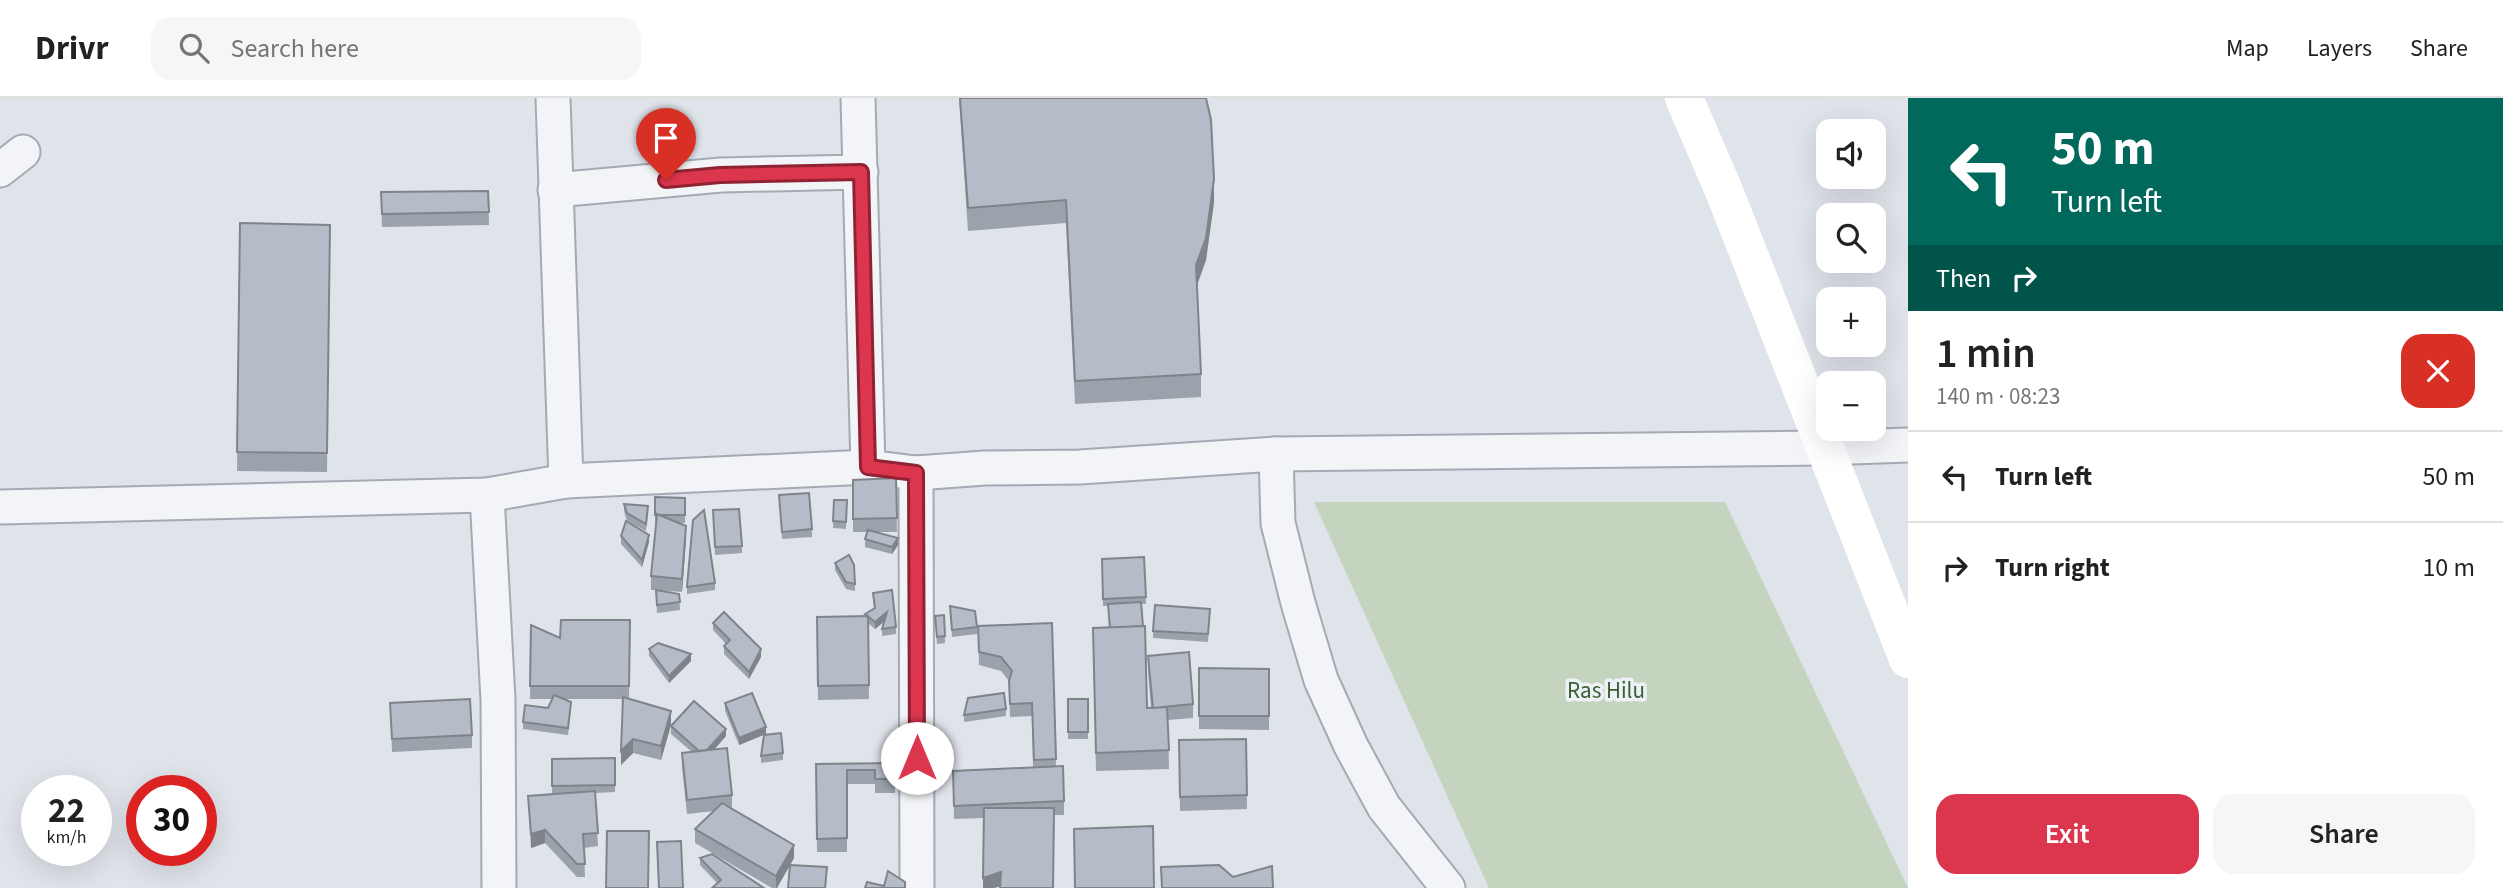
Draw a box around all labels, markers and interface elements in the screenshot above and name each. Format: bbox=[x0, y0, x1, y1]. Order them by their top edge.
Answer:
search box bbox=[151, 17, 641, 80]
text: Drivr bbox=[35, 25, 109, 72]
icon: search bbox=[175, 29, 213, 67]
text: Search here bbox=[231, 30, 359, 67]
text: Map bbox=[2226, 31, 2269, 66]
text: Layers bbox=[2307, 31, 2372, 66]
text: Share bbox=[2410, 31, 2468, 66]
pin bbox=[636, 108, 696, 180]
text: 50 m bbox=[2051, 114, 2155, 184]
icon: arrive bbox=[647, 119, 685, 157]
map controls bbox=[1816, 119, 1886, 441]
button: sound bbox=[1816, 119, 1886, 189]
icon: left bbox=[1936, 126, 2027, 217]
text: Turn left bbox=[2051, 179, 2162, 225]
button: search bbox=[1816, 203, 1886, 273]
icon: right bbox=[2005, 259, 2043, 297]
text: Then bbox=[1936, 260, 1991, 297]
button: + bbox=[1816, 287, 1886, 357]
text: 1 min bbox=[1936, 324, 2036, 384]
button: close bbox=[2401, 334, 2475, 408]
button: − bbox=[1816, 371, 1886, 441]
text: 140 m · 08:23 bbox=[1936, 380, 2060, 413]
icon: left bbox=[1936, 458, 1974, 496]
text: Turn left bbox=[1995, 458, 2092, 495]
text: 50 m bbox=[2422, 458, 2475, 495]
icon: right bbox=[1936, 549, 1974, 587]
text: Turn right bbox=[1995, 549, 2110, 586]
text: 10 m bbox=[2422, 549, 2475, 586]
park label: Ras Hilu bbox=[1567, 674, 1645, 707]
position arrow bbox=[880, 721, 954, 795]
speed limit sign: 30 bbox=[126, 775, 217, 866]
text: 22 bbox=[48, 786, 85, 836]
button: Exit bbox=[1936, 794, 2199, 874]
button: Share bbox=[2213, 794, 2475, 874]
text: km/h bbox=[47, 825, 86, 850]

